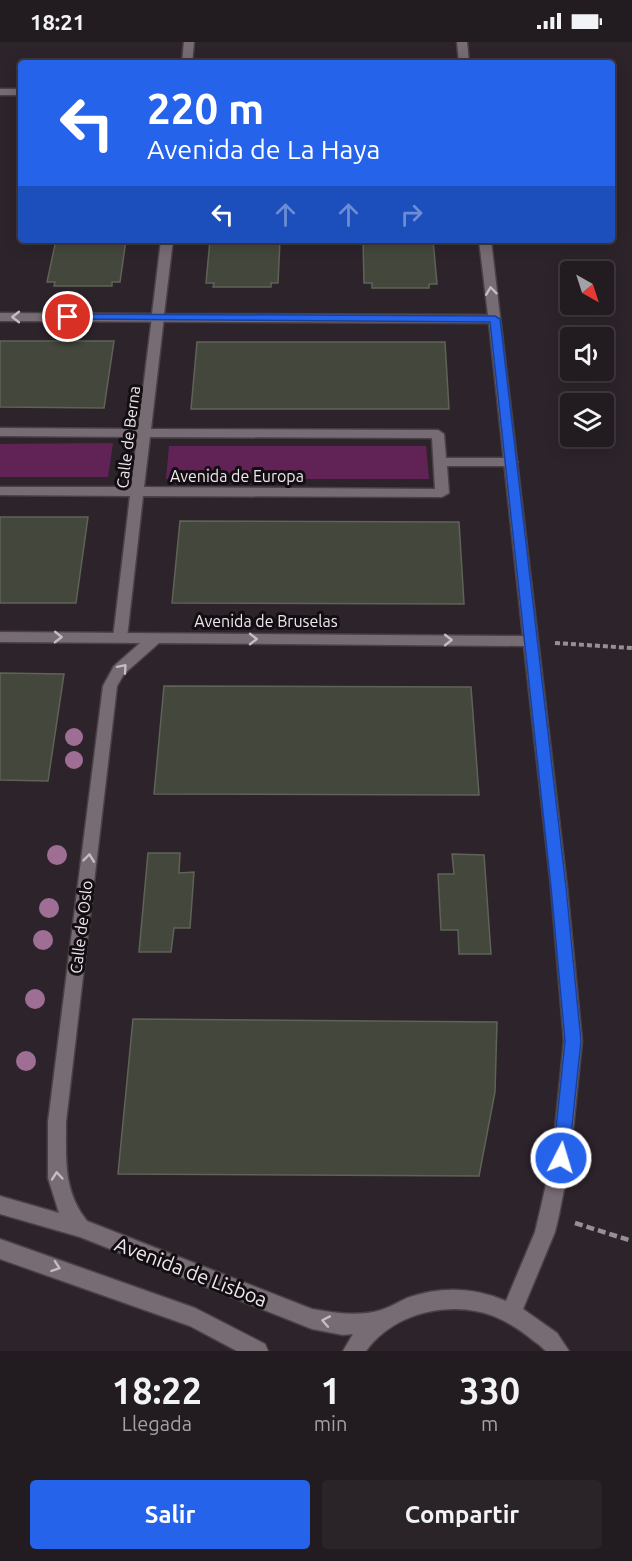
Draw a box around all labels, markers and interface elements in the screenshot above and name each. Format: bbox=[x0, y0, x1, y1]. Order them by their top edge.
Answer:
text: 18:21 bbox=[30, 9, 85, 34]
icon: left bbox=[48, 84, 126, 162]
text: 220 m bbox=[147, 85, 264, 132]
text: Avenida de La Haya bbox=[147, 134, 380, 164]
icon: left bbox=[206, 198, 239, 231]
icon: ahead bbox=[269, 198, 302, 231]
icon: ahead bbox=[332, 198, 365, 231]
icon: right bbox=[395, 198, 428, 231]
north arrow bbox=[560, 261, 614, 315]
map controls bbox=[560, 261, 614, 447]
one-way arrow bbox=[486, 286, 498, 295]
pin bbox=[42, 291, 93, 342]
icon: arrive bbox=[51, 300, 84, 333]
one-way arrow bbox=[12, 311, 21, 323]
button: sound bbox=[560, 327, 614, 381]
street label: Calle de Berna bbox=[113, 385, 143, 489]
button: layers bbox=[560, 393, 614, 447]
street label: Avenida de Europa bbox=[170, 467, 304, 485]
street label: Avenida de Bruselas bbox=[194, 612, 338, 630]
one-way arrow bbox=[54, 631, 63, 643]
one-way arrow bbox=[249, 633, 258, 645]
one-way arrow bbox=[444, 634, 453, 647]
one-way arrow bbox=[115, 664, 126, 675]
one-way arrow bbox=[82, 853, 95, 862]
street label: Calle de Oslo bbox=[66, 879, 96, 975]
position arrow bbox=[529, 1126, 593, 1190]
one-way arrow bbox=[51, 1172, 64, 1181]
street label: Avenida de Lisboa bbox=[112, 1232, 270, 1311]
one-way arrow bbox=[50, 1260, 61, 1272]
one-way arrow bbox=[321, 1315, 331, 1328]
text: 18:22 bbox=[112, 1370, 202, 1411]
text: 1 bbox=[320, 1370, 341, 1411]
text: 330 bbox=[459, 1370, 520, 1411]
text: Llegada bbox=[122, 1412, 192, 1435]
text: min bbox=[314, 1412, 347, 1435]
text: m bbox=[481, 1412, 498, 1435]
button: Salir bbox=[30, 1480, 310, 1549]
button: Compartir bbox=[322, 1480, 602, 1549]

